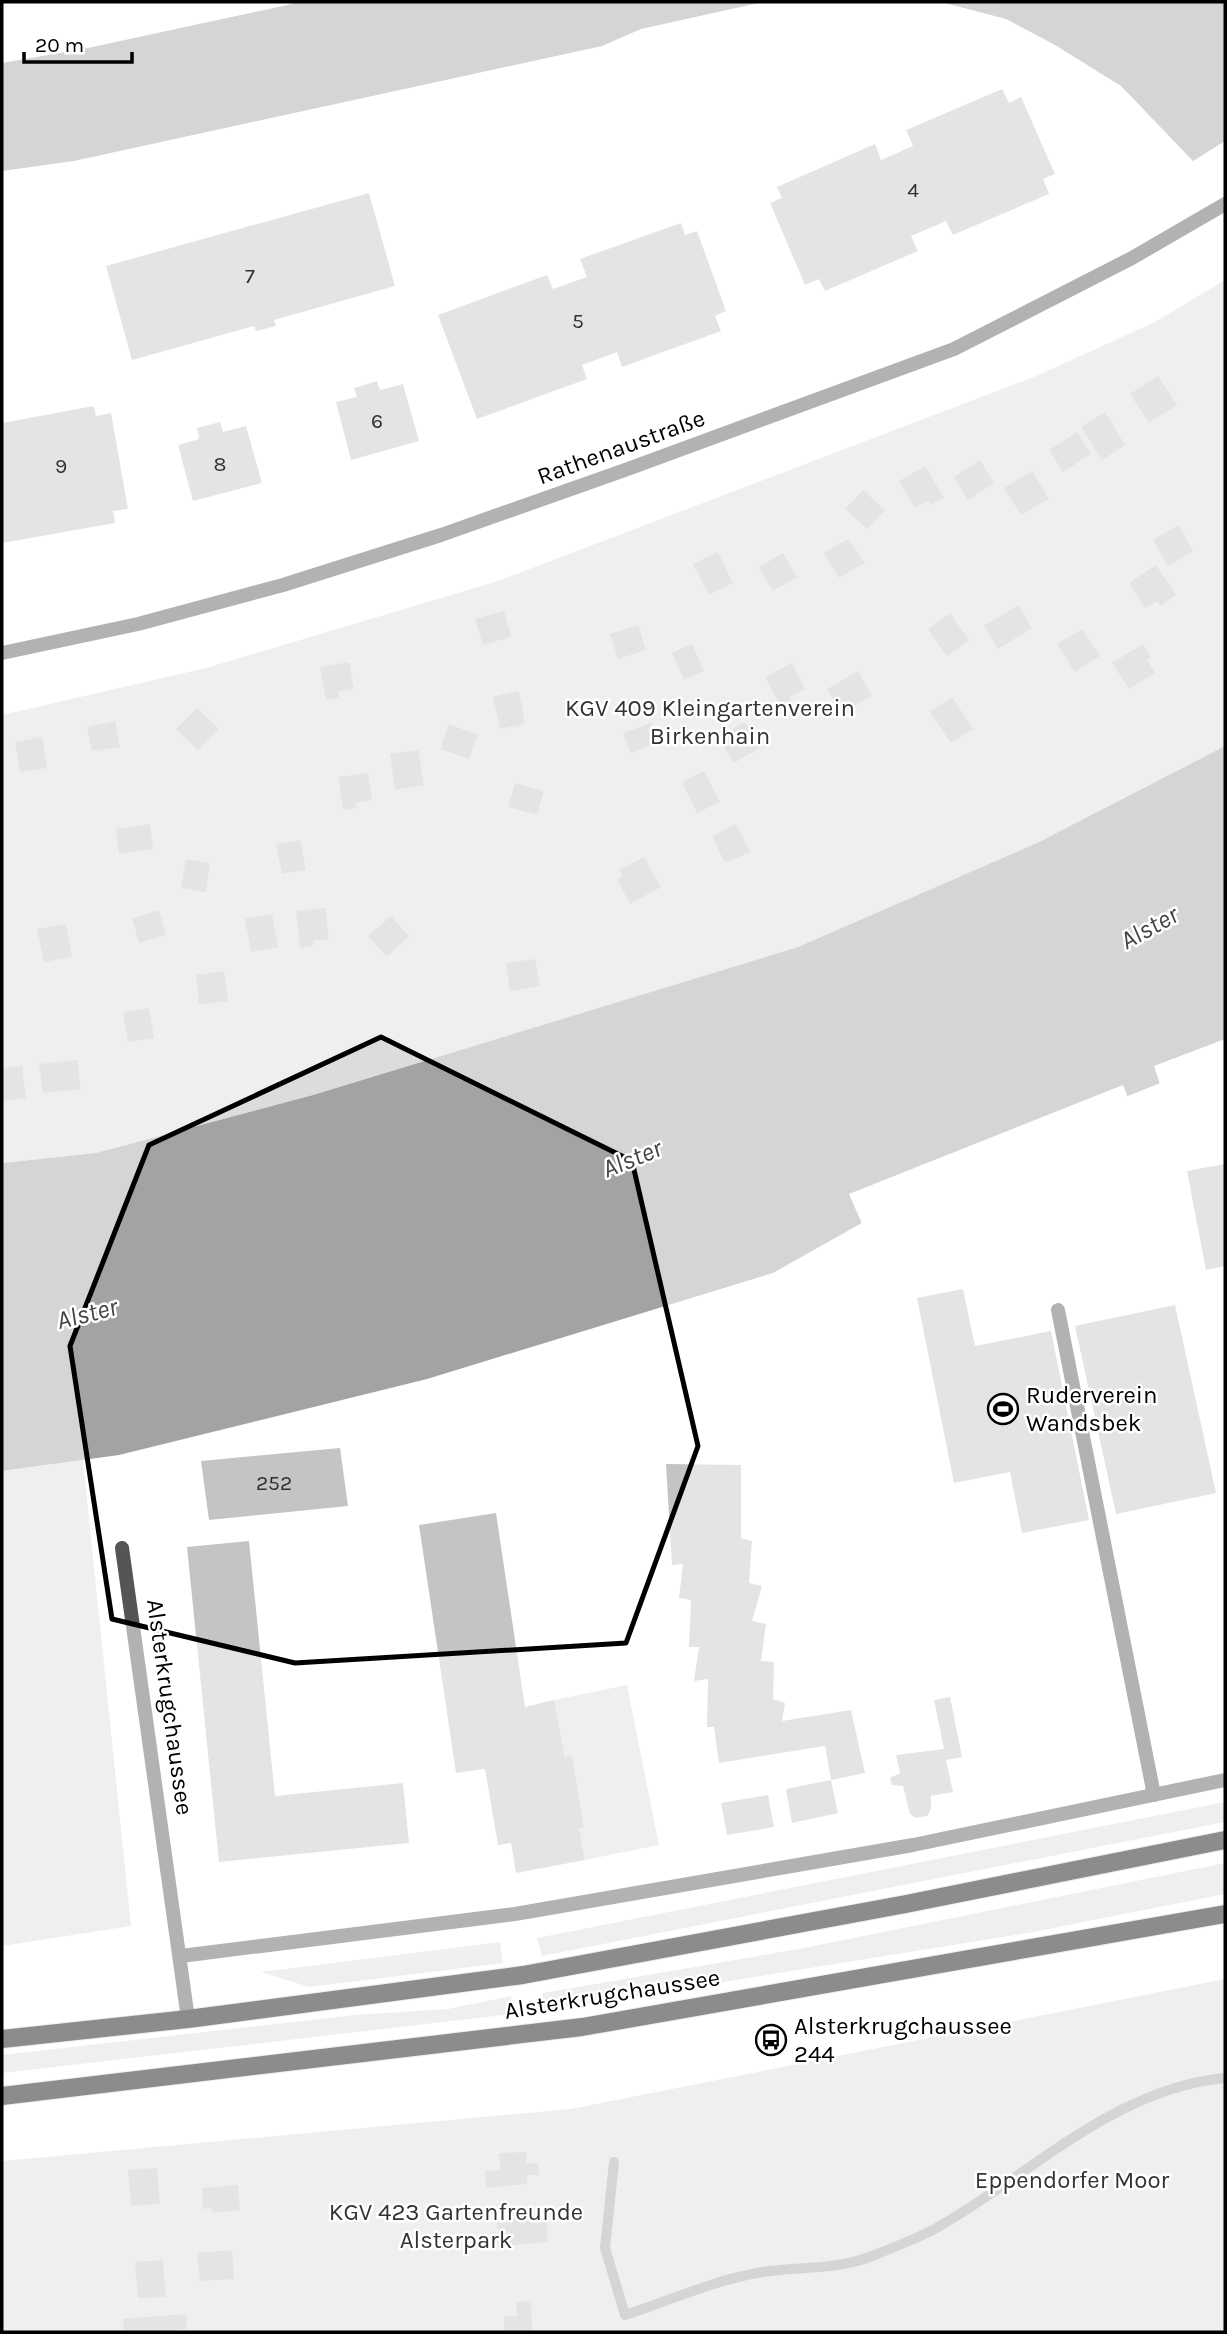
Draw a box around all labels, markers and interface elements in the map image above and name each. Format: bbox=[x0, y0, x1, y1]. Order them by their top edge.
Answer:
scale bar bbox=[24, 21, 133, 65]
text: 20 m bbox=[35, 33, 84, 57]
house number: 4 bbox=[907, 178, 919, 202]
house number: 7 bbox=[245, 264, 255, 288]
house number: 5 bbox=[572, 309, 584, 333]
street label: Rathenaustraße bbox=[533, 404, 709, 490]
house number: 6 bbox=[371, 409, 383, 433]
house number: 8 bbox=[214, 452, 226, 476]
house number: 9 bbox=[55, 454, 67, 478]
park label: KGV 409 Kleingartenverein Birkenhain bbox=[565, 694, 855, 750]
water label: Alster bbox=[1115, 898, 1185, 956]
water label: Alster bbox=[598, 1132, 668, 1184]
water label: Alster bbox=[53, 1291, 122, 1336]
place label: Ruderverein Wandsbek bbox=[1026, 1381, 1157, 1437]
sports icon: Ruderverein Wandsbek bbox=[986, 1392, 1020, 1426]
house number: 252 bbox=[256, 1471, 292, 1495]
street label: Alsterkrugchaussee bbox=[141, 1597, 199, 1817]
street label: Alsterkrugchaussee bbox=[502, 1963, 722, 2025]
place label: Alsterkrugchaussee 244 bbox=[794, 2012, 1012, 2068]
bus stop icon: Alsterkrugchaussee 244 bbox=[754, 2023, 788, 2057]
park label: Eppendorfer Moor bbox=[975, 2166, 1170, 2194]
park label: KGV 423 Gartenfreunde Alsterpark bbox=[329, 2198, 583, 2254]

